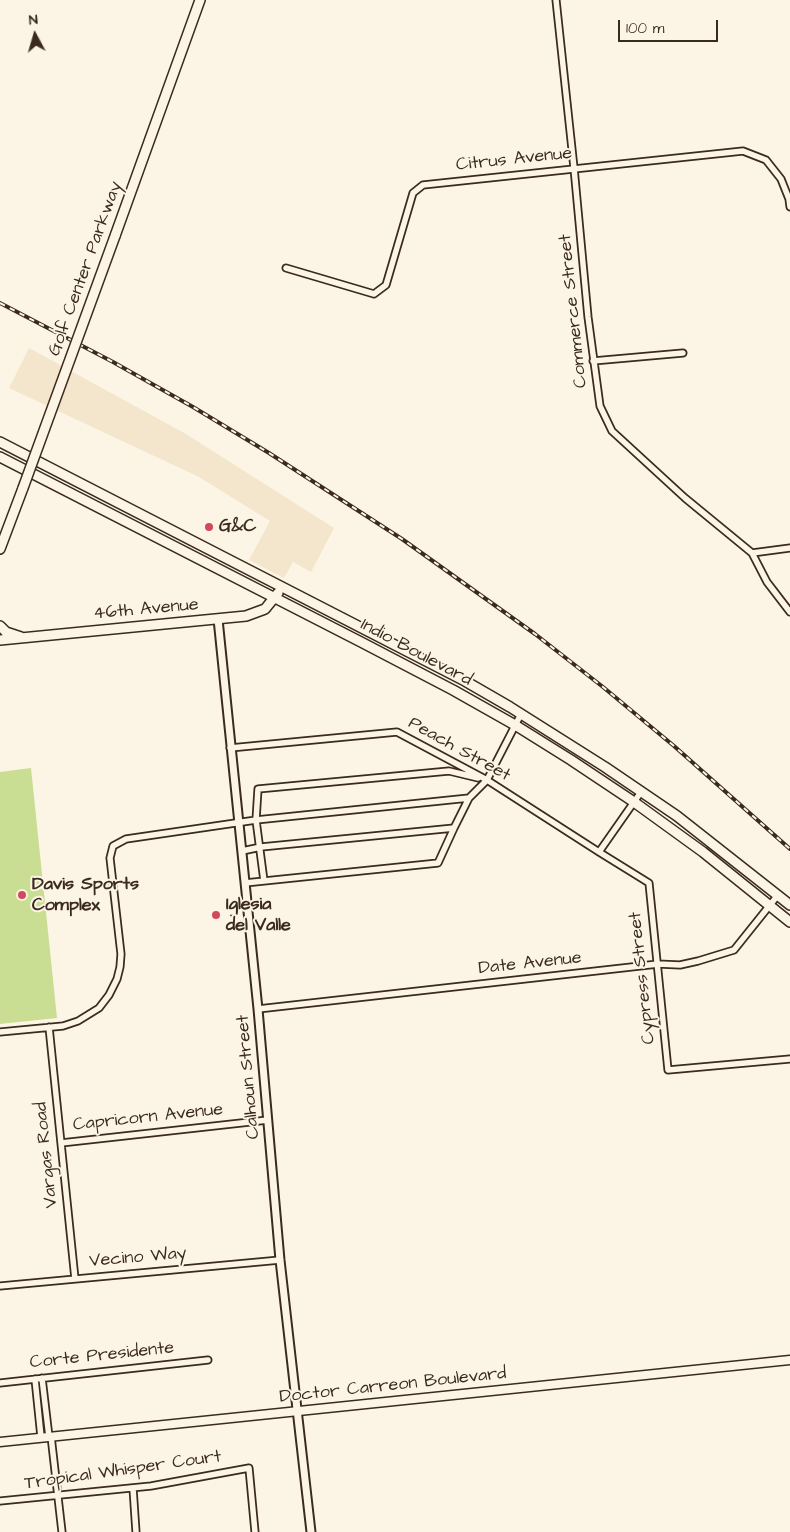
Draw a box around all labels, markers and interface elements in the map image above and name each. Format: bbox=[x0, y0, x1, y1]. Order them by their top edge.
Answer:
north arrow bbox=[10, 10, 60, 60]
text: N bbox=[28, 10, 39, 30]
scale bar bbox=[620, 10, 720, 42]
text: 100 m bbox=[626, 18, 665, 39]
street label: Citrus Avenue bbox=[455, 143, 573, 177]
street label: Golf Center Parkway bbox=[44, 179, 128, 359]
street label: Commerce Street bbox=[555, 233, 593, 389]
place label: G&C bbox=[219, 516, 256, 538]
marker: G&C bbox=[203, 521, 215, 533]
street label: 46th Avenue bbox=[93, 595, 199, 625]
street label: Indio Boulevard bbox=[356, 615, 476, 691]
street label: Peach Street bbox=[404, 713, 514, 787]
place label: Davis Sports Complex bbox=[32, 874, 139, 916]
marker: Davis Sports Complex bbox=[16, 889, 28, 901]
place label: Iglesia del Valle bbox=[226, 894, 291, 936]
marker: Iglesia del Valle bbox=[210, 909, 222, 921]
street label: Cypress Street bbox=[625, 911, 661, 1045]
street label: Date Avenue bbox=[477, 948, 583, 980]
street label: Calhoun Street bbox=[233, 1014, 265, 1140]
street label: Capricorn Avenue bbox=[72, 1099, 224, 1137]
street label: Vargas Road bbox=[31, 1101, 63, 1209]
street label: Vecino Way bbox=[89, 1243, 187, 1273]
street label: Corte Presidente bbox=[29, 1338, 175, 1374]
street label: Doctor Carreon Boulevard bbox=[279, 1363, 507, 1409]
street label: Tropical Whisper Court bbox=[23, 1447, 223, 1495]

